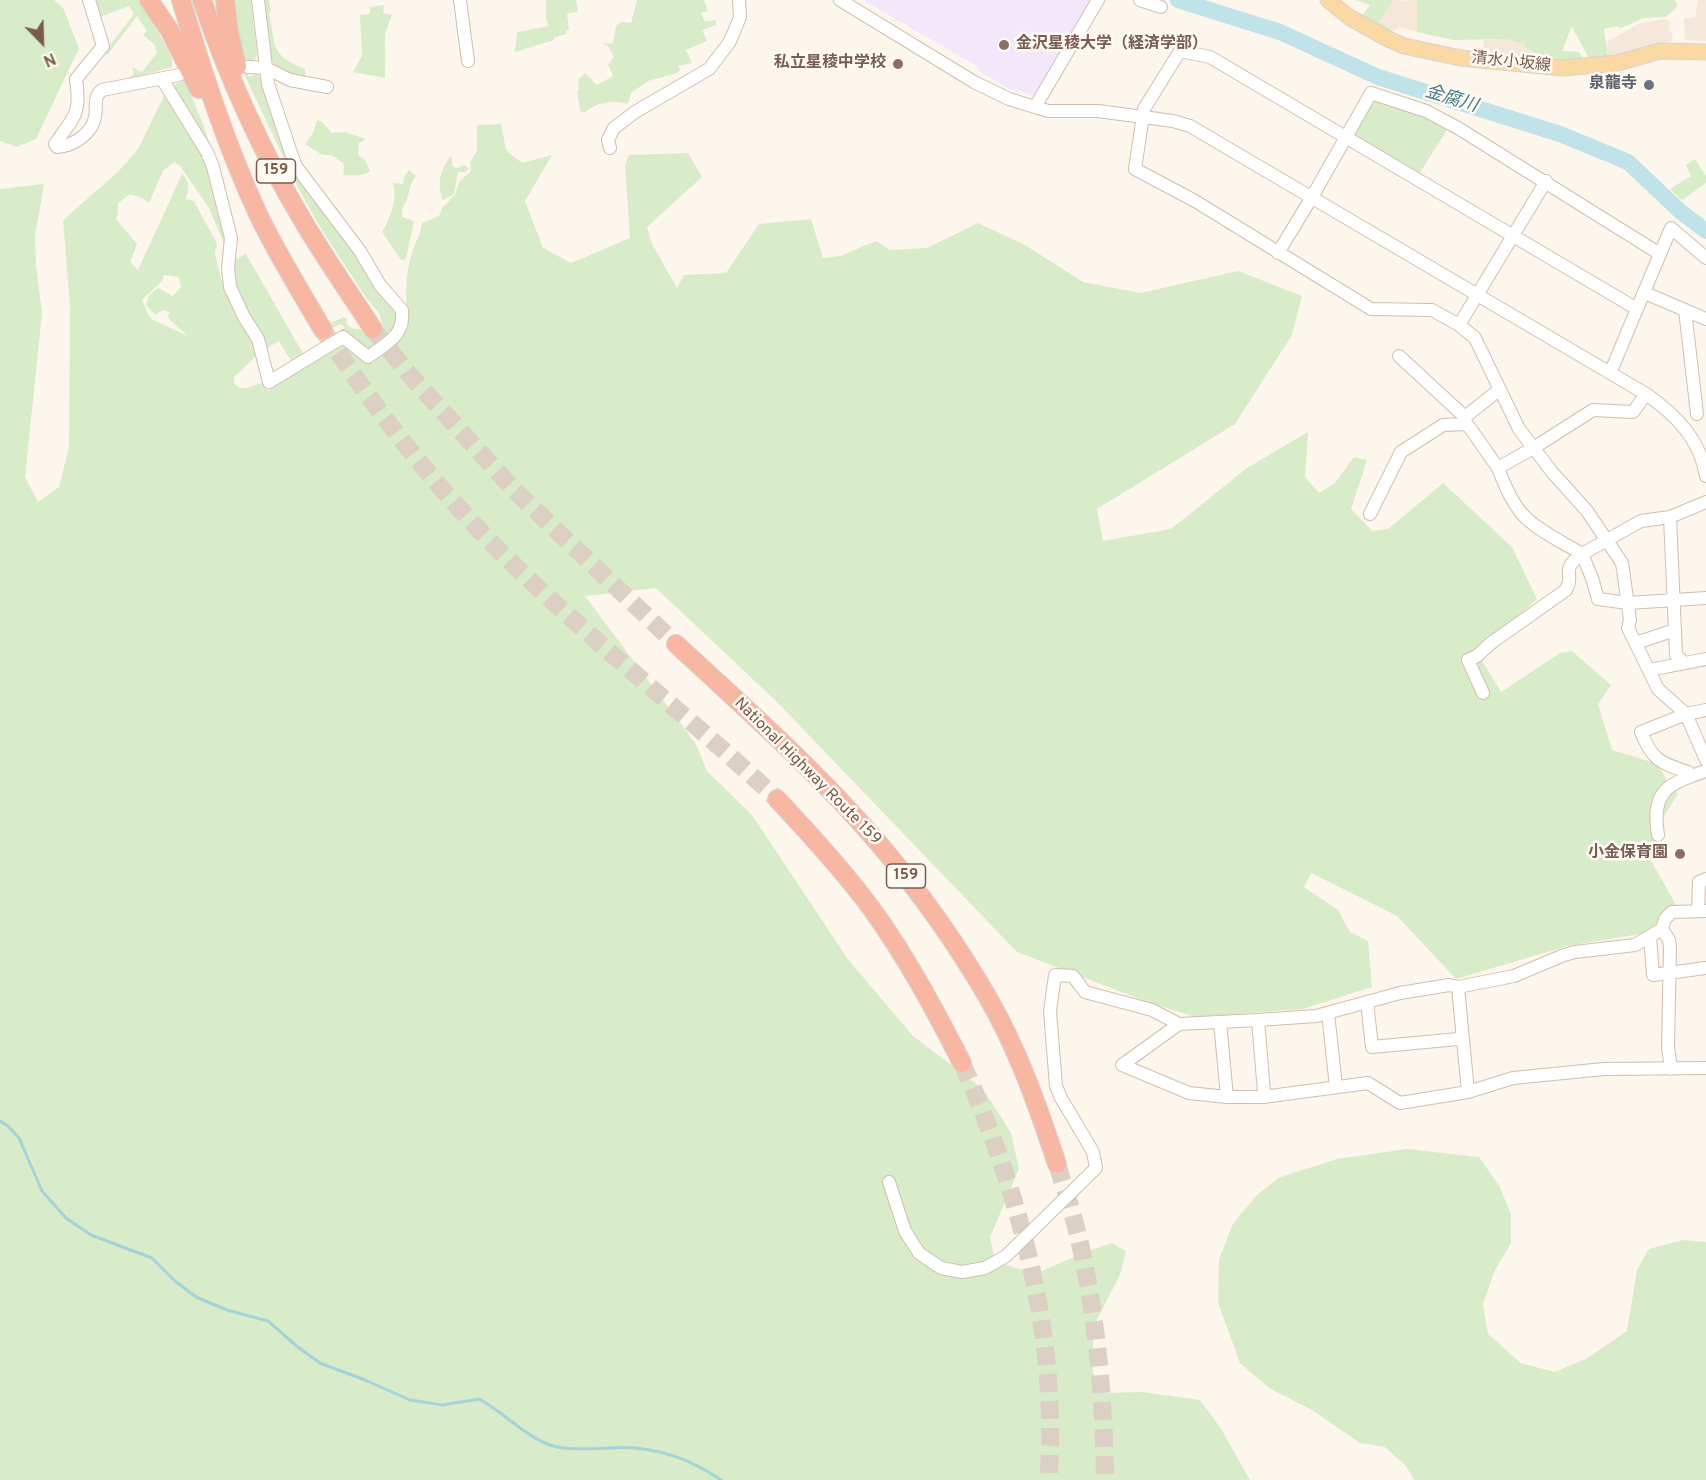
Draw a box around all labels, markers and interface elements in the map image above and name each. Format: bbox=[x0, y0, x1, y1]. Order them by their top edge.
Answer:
north arrow bbox=[12, 12, 72, 72]
place label: 金沢星稜大学（経済学部） bbox=[1016, 35, 1208, 55]
marker: 金沢星稜大学（経済学部） bbox=[997, 38, 1011, 52]
text: N bbox=[40, 47, 58, 70]
street label: 清水小坂線 bbox=[1470, 49, 1552, 77]
place label: 私立星稜中学校 bbox=[774, 54, 886, 74]
marker: 私立星稜中学校 bbox=[891, 57, 905, 71]
place label: 泉龍寺 bbox=[1589, 75, 1637, 95]
marker: 泉龍寺 bbox=[1642, 78, 1656, 92]
water label: 金腐川 bbox=[1422, 82, 1480, 118]
road number: 159 bbox=[256, 159, 296, 183]
street label: National Highway Route 159 bbox=[730, 695, 884, 849]
place label: 小金保育園 bbox=[1588, 844, 1668, 864]
marker: 小金保育園 bbox=[1673, 847, 1687, 861]
road number: 159 bbox=[886, 864, 926, 888]

